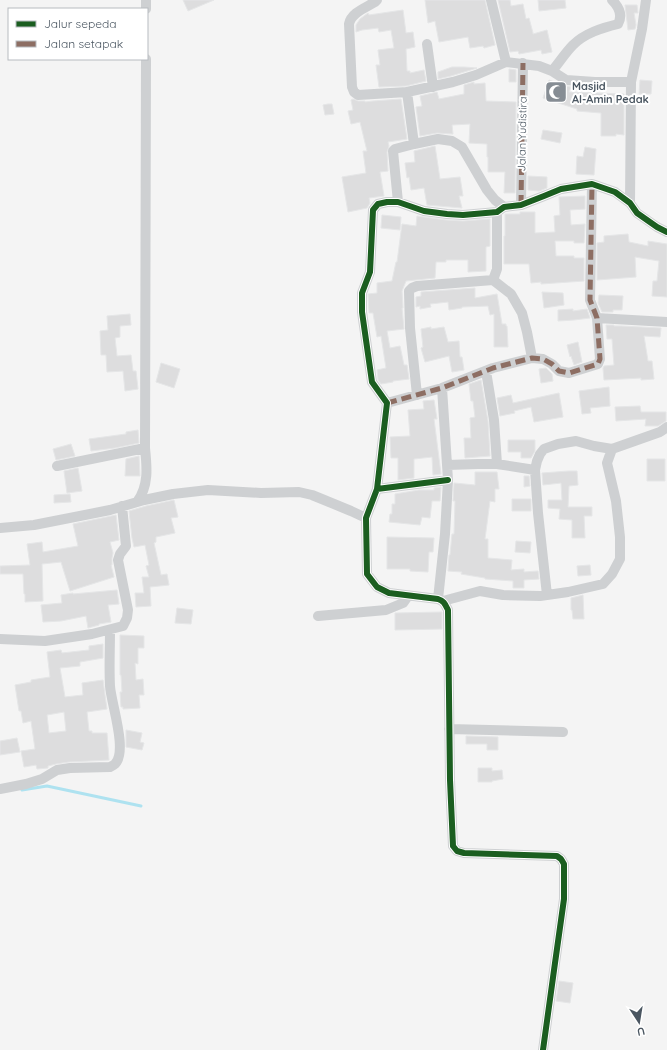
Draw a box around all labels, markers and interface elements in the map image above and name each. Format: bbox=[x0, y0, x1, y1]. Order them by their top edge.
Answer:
legend bbox=[8, 8, 148, 60]
text: Jalur sepeda bbox=[44, 16, 117, 31]
text: Jalan setapak bbox=[44, 36, 123, 51]
mosque icon: Masjid Al-Amin Pedak bbox=[543, 79, 569, 105]
place label: Masjid Al-Amin Pedak bbox=[572, 79, 649, 106]
street label: Jalan Yudistira bbox=[514, 97, 530, 171]
north arrow bbox=[619, 1002, 659, 1042]
text: U bbox=[636, 1024, 646, 1039]

